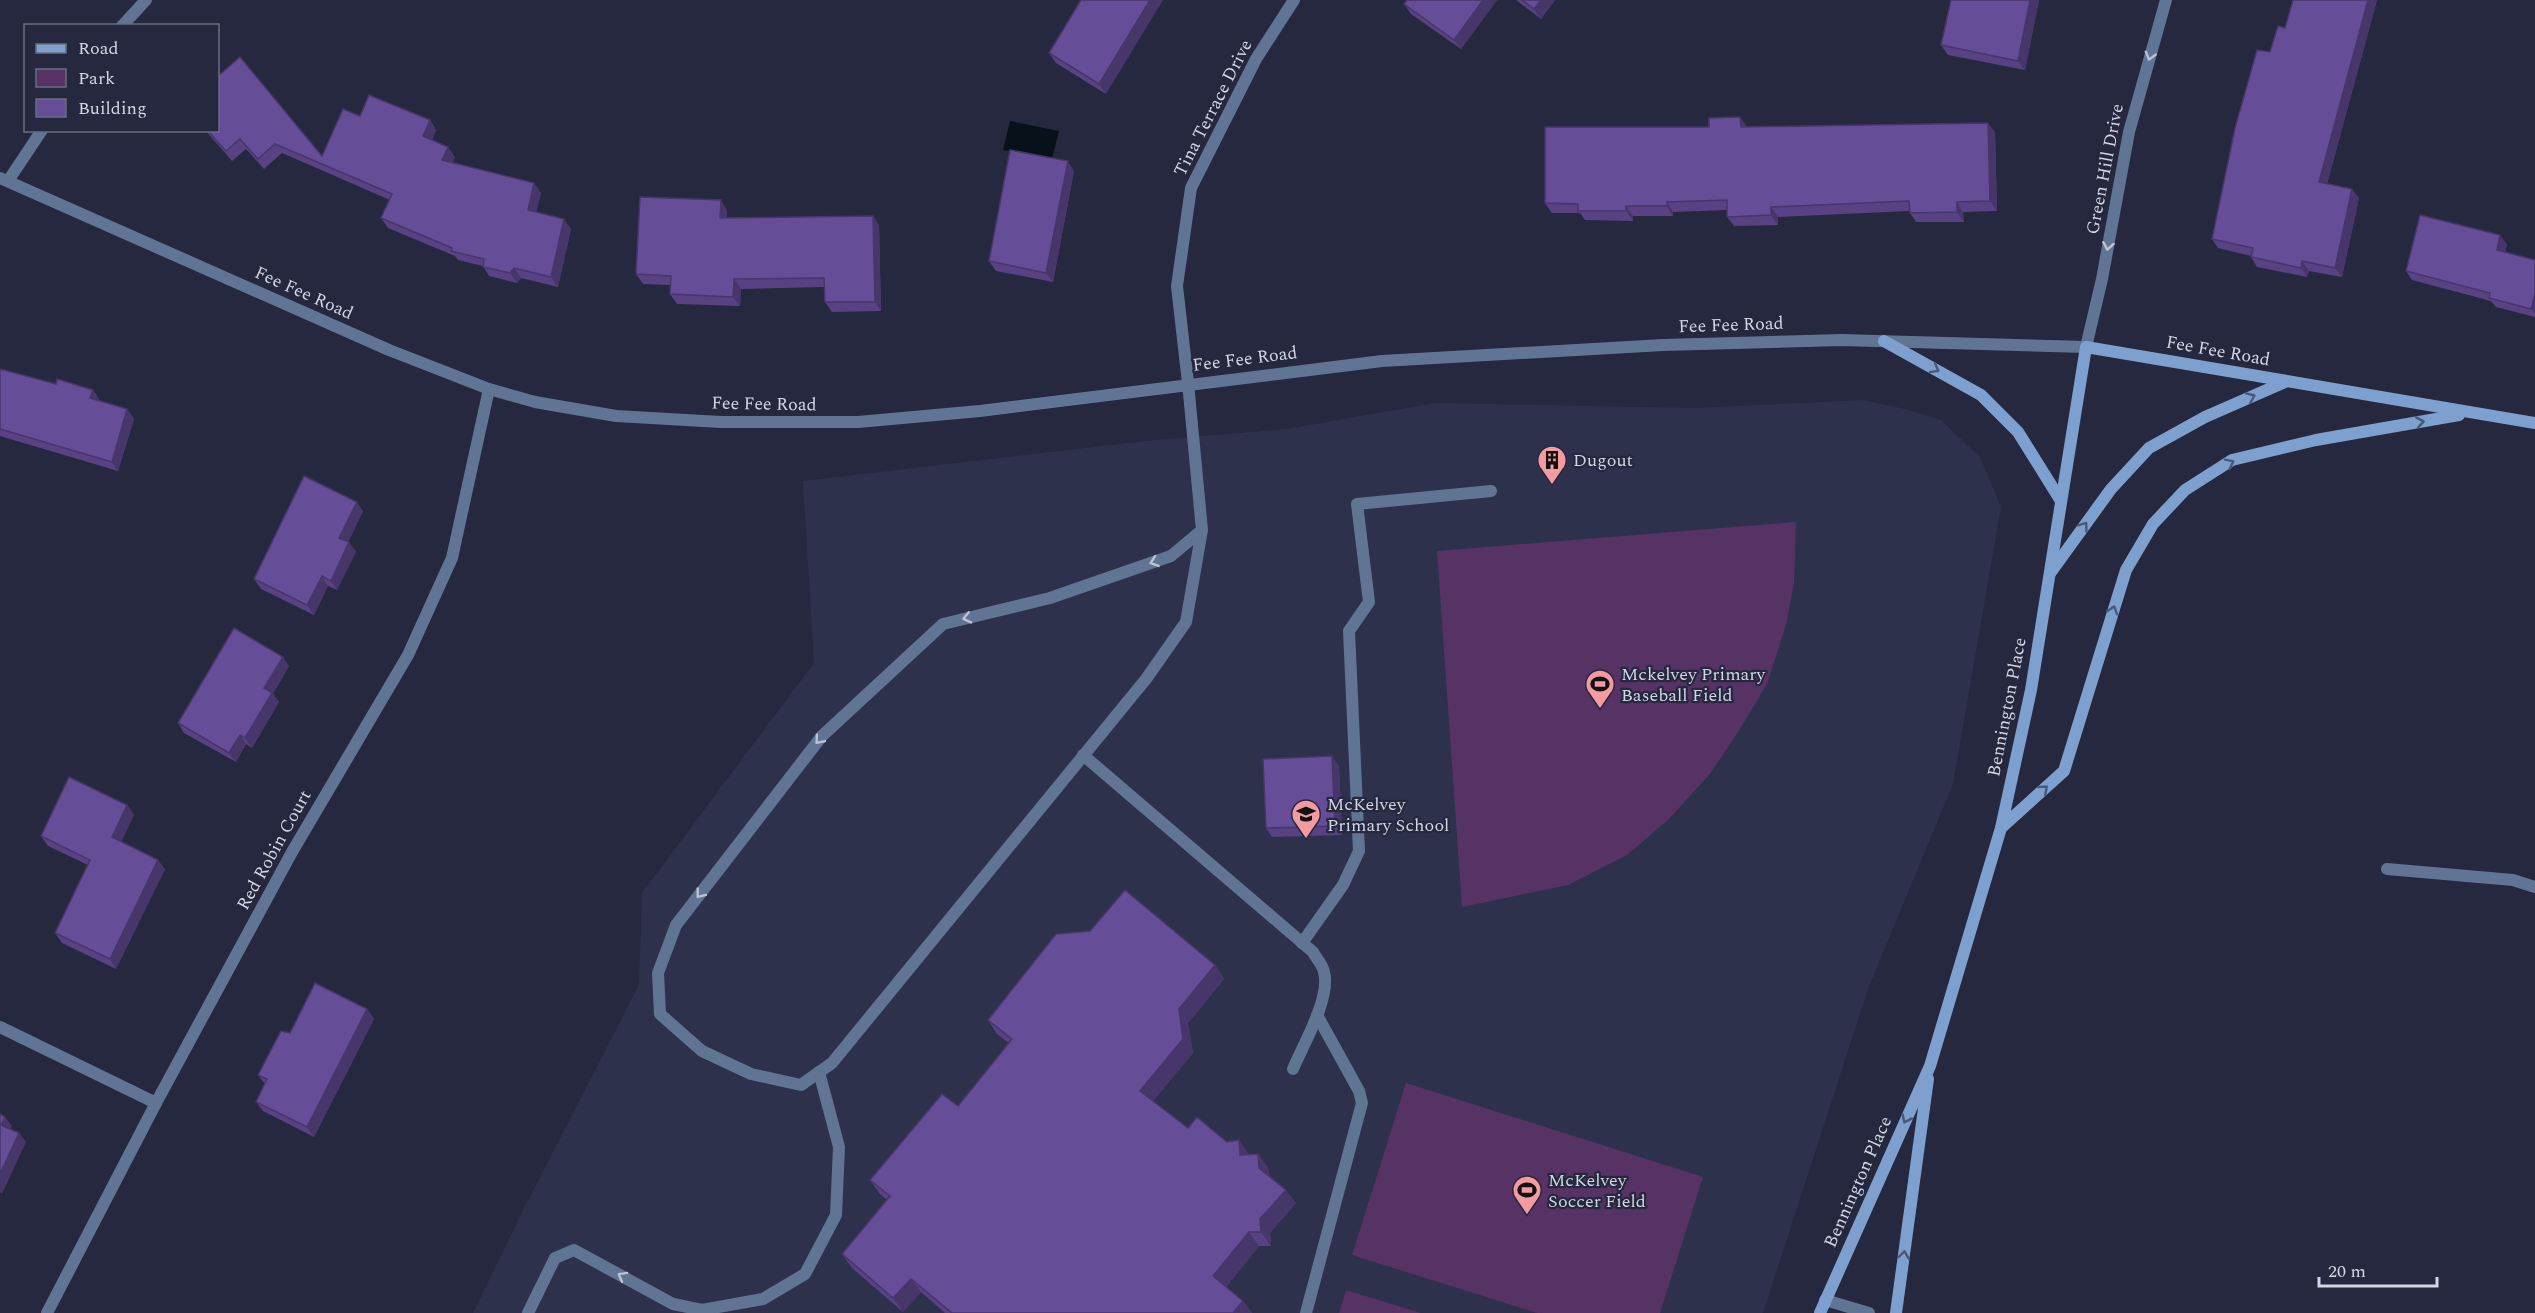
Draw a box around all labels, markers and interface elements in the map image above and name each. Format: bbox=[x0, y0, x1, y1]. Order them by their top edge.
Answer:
legend bbox=[24, 24, 219, 132]
text: Road bbox=[78, 35, 119, 62]
street label: Tina Terrace Drive bbox=[1167, 35, 1259, 181]
one-way arrow bbox=[2145, 50, 2157, 61]
text: Park bbox=[78, 65, 115, 92]
text: Building bbox=[78, 95, 147, 122]
street label: Green Hill Drive bbox=[2079, 101, 2131, 237]
one-way arrow bbox=[2102, 241, 2115, 251]
street label: Fee Fee Road bbox=[250, 259, 358, 327]
street label: Fee Fee Road bbox=[1678, 310, 1784, 340]
street label: Fee Fee Road bbox=[2164, 329, 2272, 373]
street label: Fee Fee Road bbox=[1191, 339, 1299, 379]
one-way arrow bbox=[1929, 362, 1939, 374]
street label: Fee Fee Road bbox=[711, 390, 817, 418]
one-way arrow bbox=[2245, 392, 2256, 404]
one-way arrow bbox=[2415, 416, 2425, 428]
building icon: Dugout bbox=[1536, 444, 1568, 486]
place label: Dugout bbox=[1573, 447, 1633, 474]
one-way arrow bbox=[2224, 458, 2235, 470]
one-way arrow bbox=[2077, 522, 2088, 533]
one-way arrow bbox=[1149, 555, 1160, 568]
one-way arrow bbox=[2106, 605, 2118, 616]
one-way arrow bbox=[963, 611, 973, 624]
street label: Bennington Place bbox=[1980, 635, 2034, 779]
place label: Mckelvey Primary Baseball Field bbox=[1621, 661, 1766, 709]
sports icon: Mckelvey Primary Baseball Field bbox=[1584, 668, 1616, 710]
one-way arrow bbox=[815, 733, 826, 744]
street label: Red Robin Court bbox=[230, 785, 318, 915]
one-way arrow bbox=[2037, 785, 2048, 796]
place label: McKelvey Primary School bbox=[1327, 791, 1449, 839]
school or university icon: McKelvey Primary School bbox=[1290, 798, 1322, 840]
one-way arrow bbox=[696, 887, 707, 898]
street label: Bennington Place bbox=[1817, 1112, 1899, 1252]
one-way arrow bbox=[1901, 1113, 1913, 1124]
place label: McKelvey Soccer Field bbox=[1548, 1167, 1646, 1215]
sports icon: McKelvey Soccer Field bbox=[1511, 1174, 1543, 1216]
one-way arrow bbox=[1897, 1250, 1909, 1260]
scale bar bbox=[2319, 1250, 2438, 1288]
text: 20 m bbox=[2328, 1258, 2366, 1285]
one-way arrow bbox=[617, 1272, 628, 1283]

